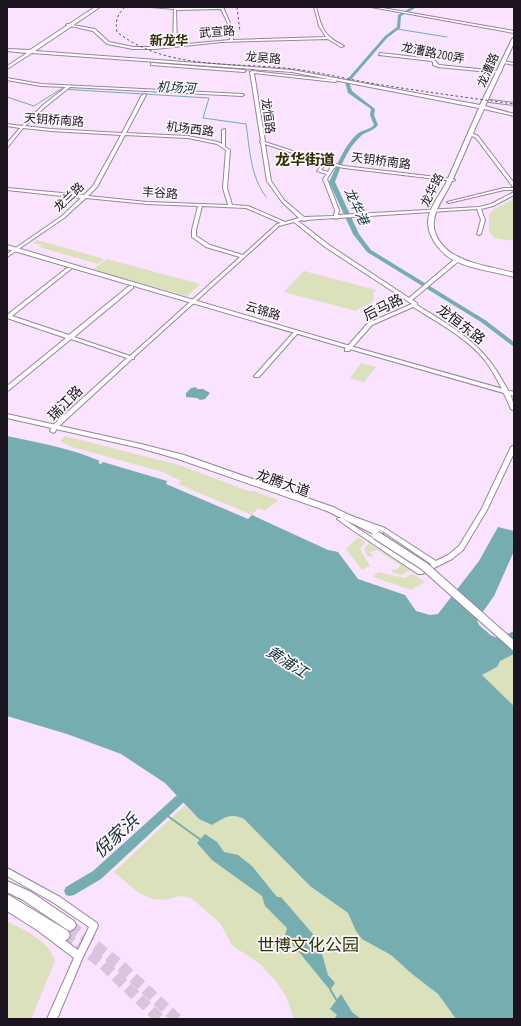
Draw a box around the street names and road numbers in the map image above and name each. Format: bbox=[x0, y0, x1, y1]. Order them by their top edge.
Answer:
street label: 武宣路 bbox=[198, 23, 235, 40]
street label: 龙漕路200弄 bbox=[400, 39, 466, 66]
street label: 龙吴路 bbox=[244, 48, 282, 67]
street label: 龙漕路 bbox=[473, 50, 502, 89]
street label: 龙恒路 bbox=[259, 97, 278, 135]
street label: 天钥桥南路 bbox=[24, 110, 84, 129]
street label: 机场西路 bbox=[165, 118, 215, 139]
street label: 天钥桥南路 bbox=[350, 149, 412, 172]
street label: 龙华路 bbox=[417, 170, 446, 209]
street label: 龙兰路 bbox=[50, 179, 87, 214]
street label: 丰谷路 bbox=[142, 184, 179, 201]
street label: 后马路 bbox=[360, 290, 406, 324]
street label: 云锦路 bbox=[244, 298, 283, 323]
street label: 龙恒东路 bbox=[433, 300, 489, 348]
street label: 瑞江路 bbox=[44, 382, 86, 424]
street label: 龙腾大道 bbox=[254, 465, 312, 501]

